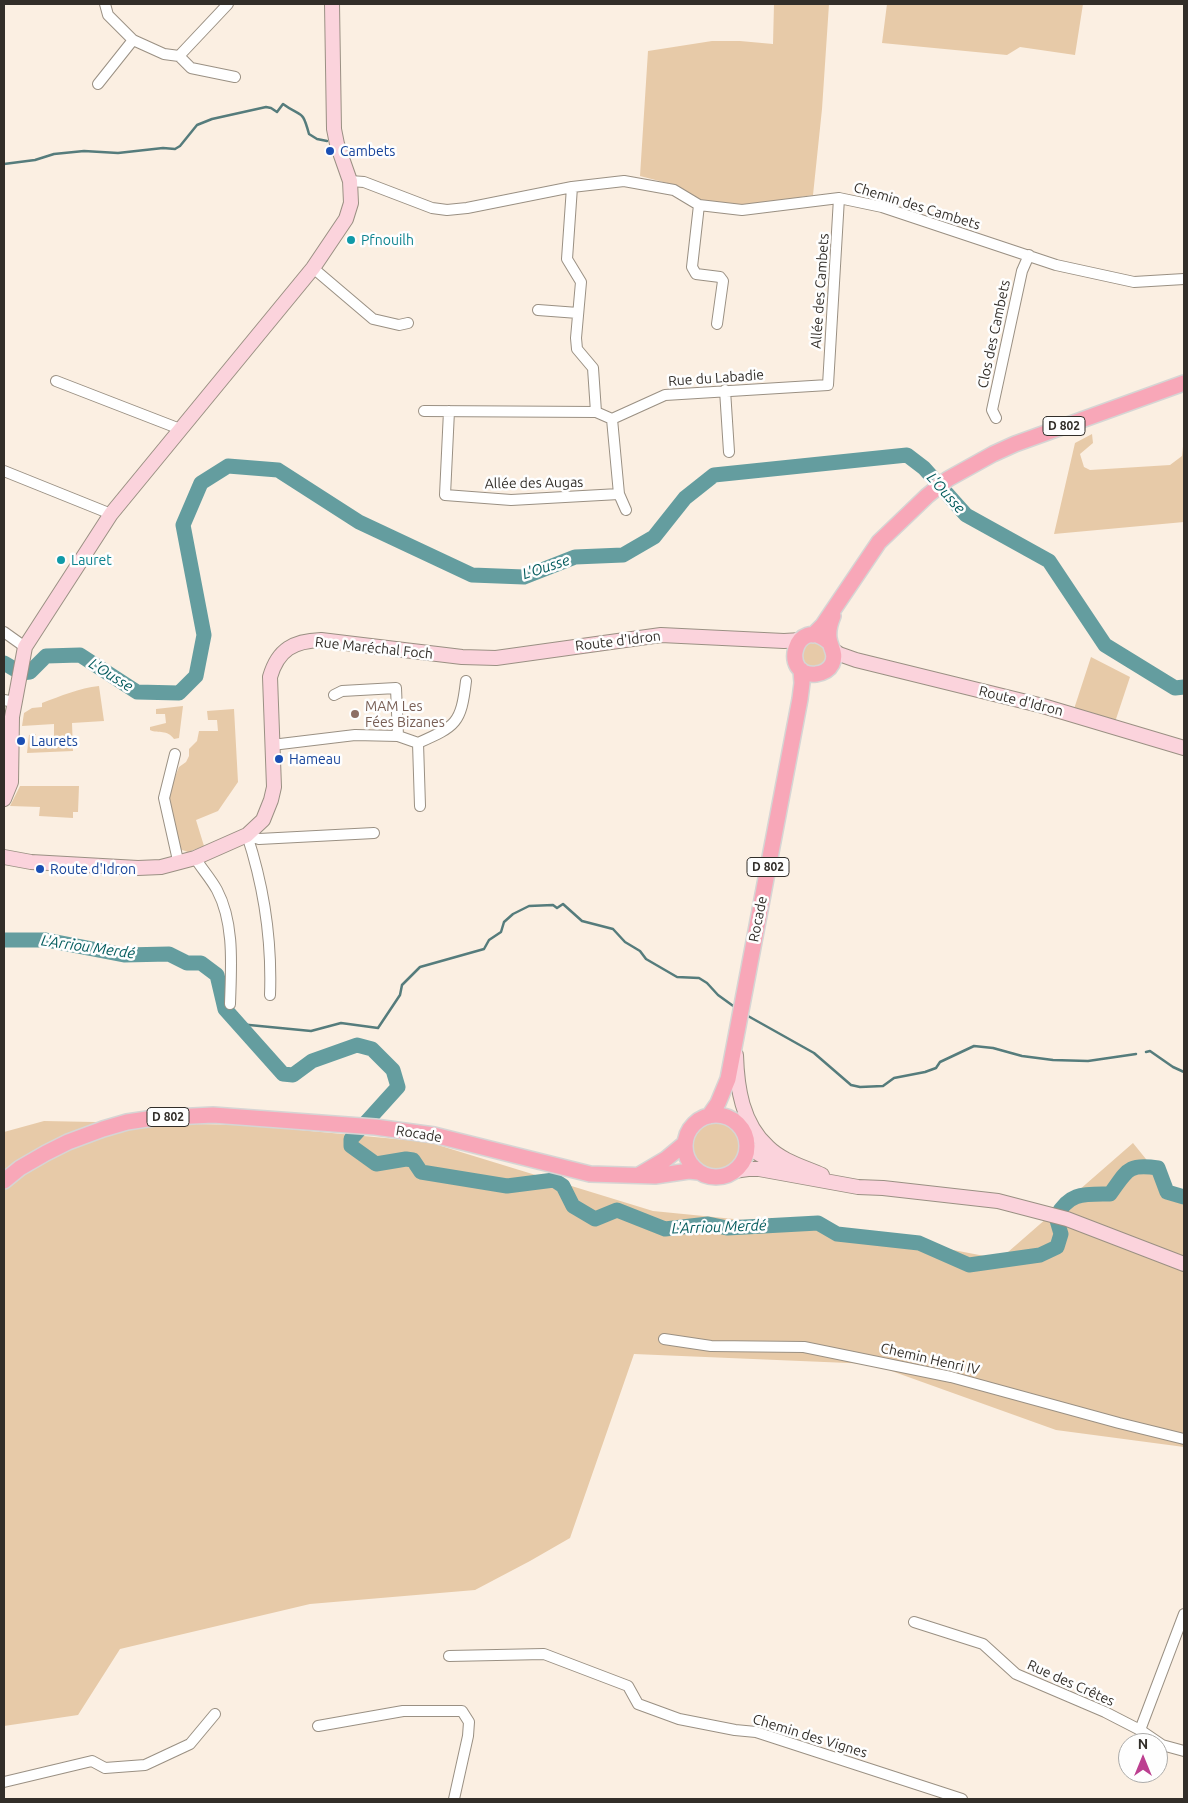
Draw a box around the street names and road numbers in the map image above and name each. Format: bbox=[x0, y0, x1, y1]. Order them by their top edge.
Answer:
street label: Chemin des Cambets bbox=[852, 179, 982, 233]
street label: Allée des Cambets bbox=[808, 233, 832, 349]
street label: Clos des Cambets bbox=[974, 278, 1014, 390]
street label: Rue du Labadie bbox=[667, 366, 765, 390]
road number: D 802 bbox=[1043, 416, 1085, 436]
street label: Allée des Augas bbox=[485, 474, 583, 492]
street label: Route d'Idron bbox=[574, 627, 662, 655]
street label: Rue Maréchal Foch bbox=[314, 633, 434, 663]
street label: Route d'Idron bbox=[977, 682, 1065, 720]
road number: D 802 bbox=[747, 858, 789, 876]
street label: Rocade bbox=[745, 895, 771, 943]
road number: D 802 bbox=[147, 1108, 189, 1126]
street label: Rocade bbox=[395, 1122, 443, 1146]
street label: Chemin Henri IV bbox=[879, 1339, 981, 1379]
street label: Rue des Crêtes bbox=[1025, 1656, 1117, 1710]
street label: Chemin des Vignes bbox=[751, 1711, 869, 1761]

